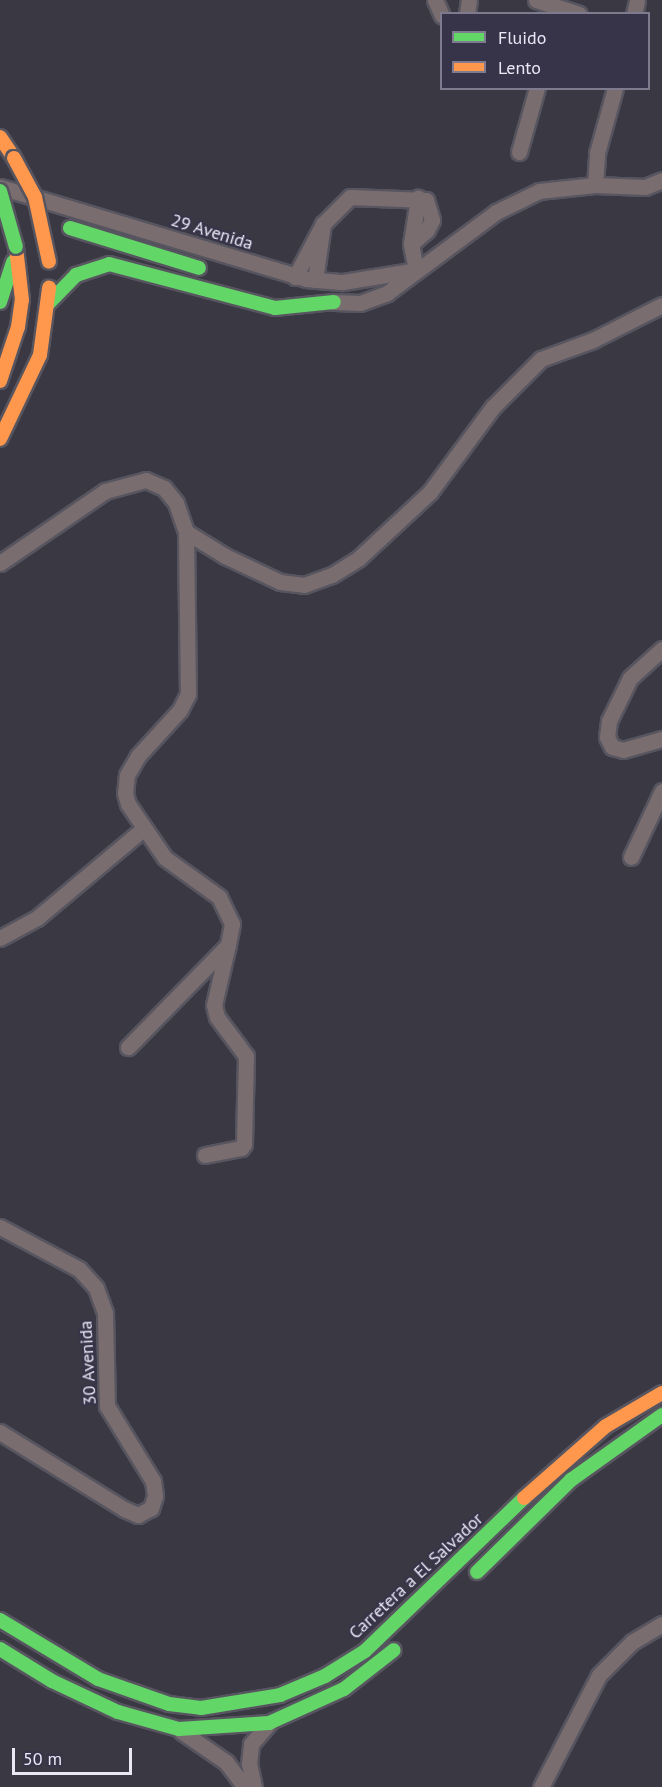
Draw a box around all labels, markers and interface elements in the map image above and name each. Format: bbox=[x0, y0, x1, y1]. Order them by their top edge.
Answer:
legend bbox=[440, 12, 650, 90]
text: Fluido bbox=[498, 26, 546, 49]
text: Lento bbox=[498, 56, 541, 79]
street label: 29 Avenida bbox=[168, 209, 256, 255]
street label: 30 Avenida bbox=[75, 1320, 101, 1406]
street label: Carretera a El Salvador bbox=[344, 1508, 488, 1644]
scale bar bbox=[15, 1736, 135, 1774]
text: 50 m bbox=[23, 1747, 62, 1770]

